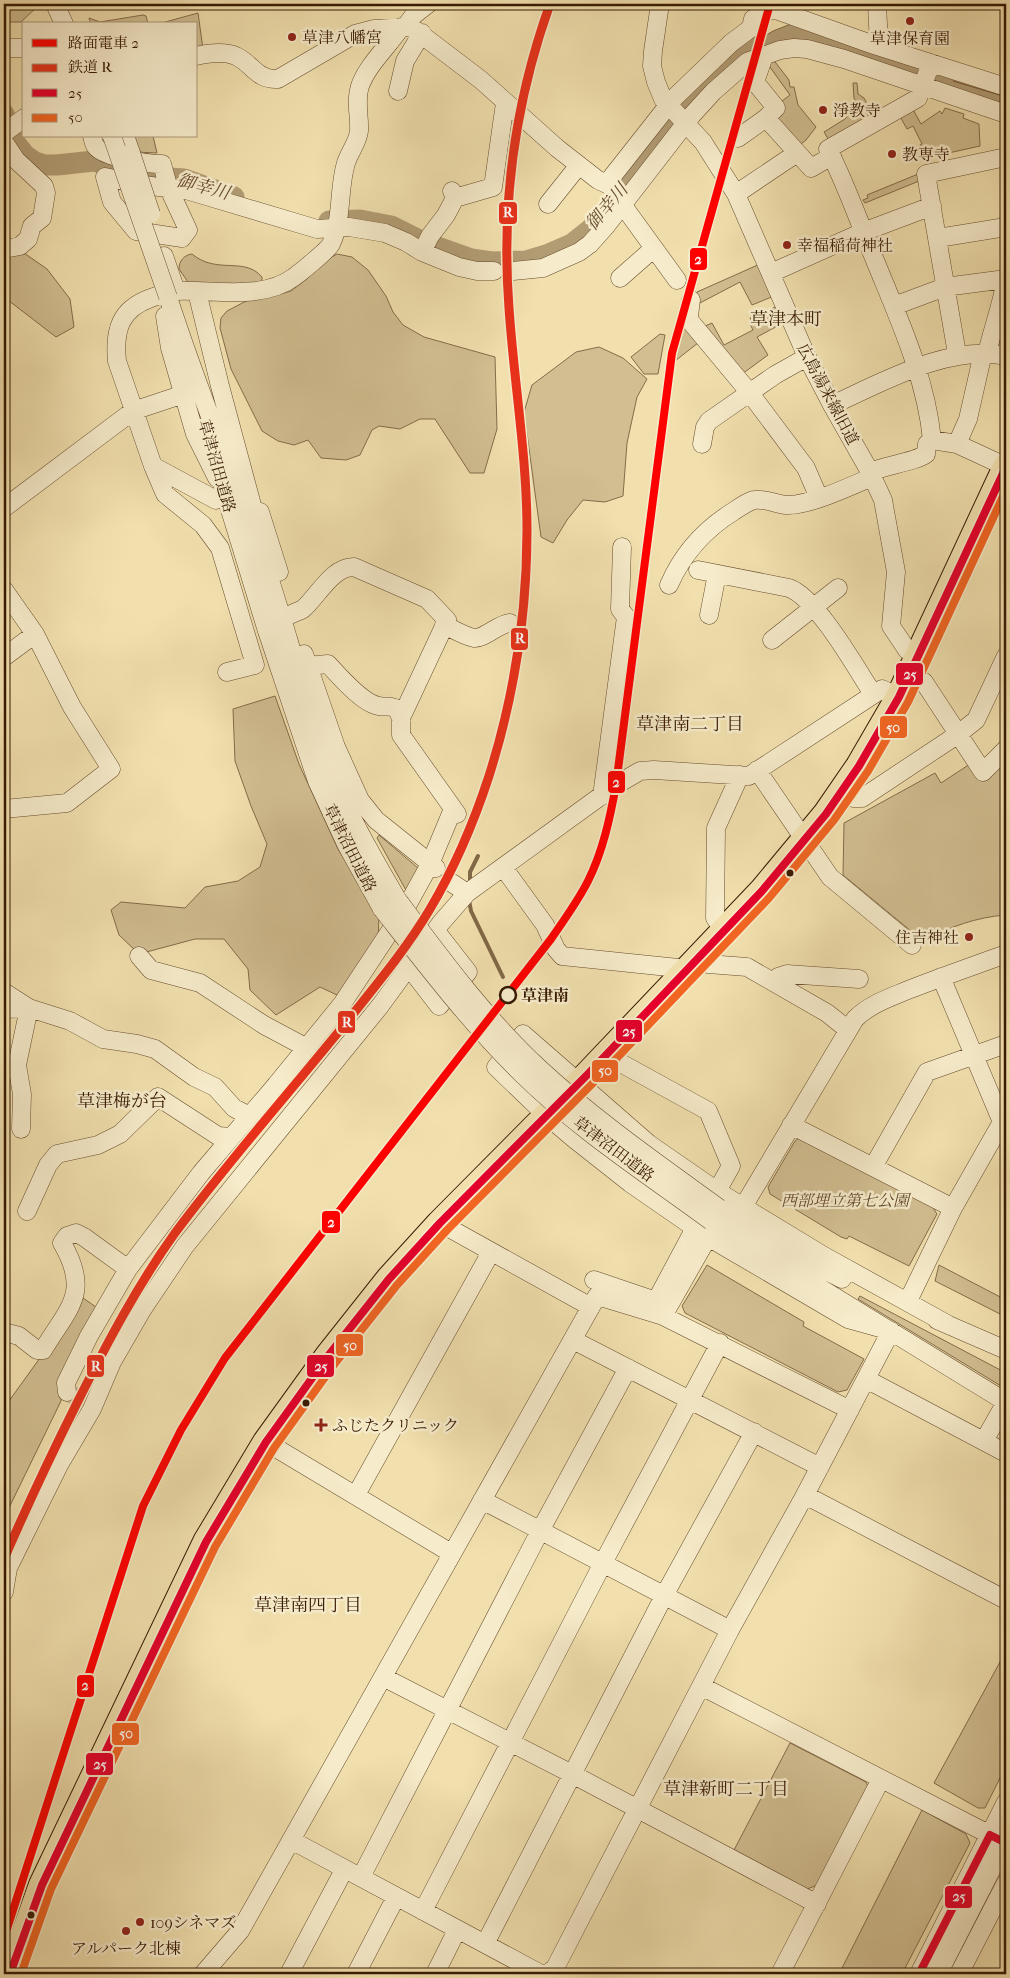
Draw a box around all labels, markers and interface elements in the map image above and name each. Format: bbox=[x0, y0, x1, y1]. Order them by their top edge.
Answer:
marker: 草津保育園 bbox=[904, 15, 916, 27]
legend bbox=[22, 22, 198, 138]
place label: 草津八幡宮 bbox=[302, 28, 382, 47]
place label: 草津保育園 bbox=[870, 29, 950, 48]
marker: 草津八幡宮 bbox=[286, 31, 298, 43]
text: 路面電車 2 bbox=[68, 34, 139, 52]
text: 鉄道 R bbox=[68, 58, 113, 76]
text: 25 bbox=[68, 84, 82, 102]
place label: 淨教寺 bbox=[833, 101, 881, 120]
marker: 淨教寺 bbox=[817, 104, 829, 116]
text: 50 bbox=[68, 108, 83, 126]
place label: 教専寺 bbox=[902, 145, 950, 164]
marker: 教専寺 bbox=[886, 148, 898, 160]
water label: 御幸川 bbox=[174, 170, 234, 205]
water label: 御幸川 bbox=[582, 178, 634, 234]
line badge: R bbox=[498, 201, 518, 225]
text: R bbox=[503, 204, 514, 221]
place label: 幸福稲荷神社 bbox=[797, 236, 893, 255]
marker: 幸福稲荷神社 bbox=[781, 239, 793, 251]
line badge: 2 bbox=[689, 247, 708, 271]
text: 2 bbox=[694, 251, 702, 268]
district label: 草津本町 bbox=[750, 309, 822, 330]
street label: 広島湯来線旧道 bbox=[793, 340, 863, 448]
street label: 草津沼田道路 bbox=[195, 417, 239, 515]
line badge: R bbox=[510, 627, 529, 651]
text: R bbox=[515, 630, 526, 647]
line badge: 25 bbox=[895, 662, 924, 686]
text: 25 bbox=[903, 666, 917, 683]
district label: 草津南二丁目 bbox=[636, 714, 744, 735]
line badge: 50 bbox=[879, 715, 908, 739]
text: 50 bbox=[886, 719, 900, 736]
line badge: 2 bbox=[607, 770, 626, 794]
text: 2 bbox=[612, 774, 620, 791]
street label: 草津沼田道路 bbox=[320, 801, 380, 895]
unlabelled marker bbox=[785, 868, 795, 878]
place label: 住吉神社 bbox=[895, 928, 959, 947]
marker: 住吉神社 bbox=[963, 931, 975, 943]
marker: 草津南 bbox=[499, 986, 517, 1004]
place label: 草津南 bbox=[521, 986, 569, 1005]
line badge: R bbox=[337, 1010, 356, 1034]
text: R bbox=[342, 1014, 353, 1031]
line badge: 25 bbox=[615, 1019, 643, 1043]
text: 25 bbox=[622, 1023, 636, 1040]
line badge: 50 bbox=[591, 1059, 619, 1083]
text: 50 bbox=[598, 1062, 612, 1079]
district label: 草津梅が台 bbox=[77, 1091, 167, 1112]
street label: 草津沼田道路 bbox=[570, 1113, 658, 1185]
park label: 西部埋立第七公園 bbox=[781, 1191, 912, 1210]
line badge: 2 bbox=[321, 1210, 341, 1234]
text: 2 bbox=[327, 1214, 335, 1231]
line badge: 50 bbox=[335, 1333, 364, 1357]
text: 50 bbox=[343, 1337, 357, 1354]
line badge: R bbox=[86, 1354, 105, 1378]
line badge: 25 bbox=[306, 1354, 335, 1378]
text: R bbox=[91, 1358, 102, 1375]
text: 25 bbox=[314, 1358, 328, 1375]
unlabelled marker bbox=[301, 1398, 311, 1408]
place label: ふじたクリニック bbox=[332, 1416, 459, 1435]
marker: ふじたクリニック bbox=[314, 1418, 328, 1432]
district label: 草津南四丁目 bbox=[254, 1595, 362, 1616]
line badge: 2 bbox=[76, 1674, 95, 1698]
text: 2 bbox=[81, 1677, 89, 1694]
line badge: 50 bbox=[111, 1722, 140, 1746]
text: 50 bbox=[119, 1725, 133, 1742]
line badge: 25 bbox=[85, 1752, 114, 1776]
text: 25 bbox=[93, 1756, 107, 1773]
district label: 草津新町二丁目 bbox=[663, 1779, 789, 1800]
line badge: 25 bbox=[944, 1885, 973, 1909]
text: 25 bbox=[952, 1888, 966, 1905]
unlabelled marker bbox=[26, 1910, 36, 1920]
place label: 109シネマズ bbox=[150, 1913, 236, 1932]
marker: 109シネマズ bbox=[134, 1916, 146, 1928]
marker: アルパーク北棟 bbox=[120, 1925, 132, 1937]
place label: アルパーク北棟 bbox=[71, 1939, 181, 1958]

